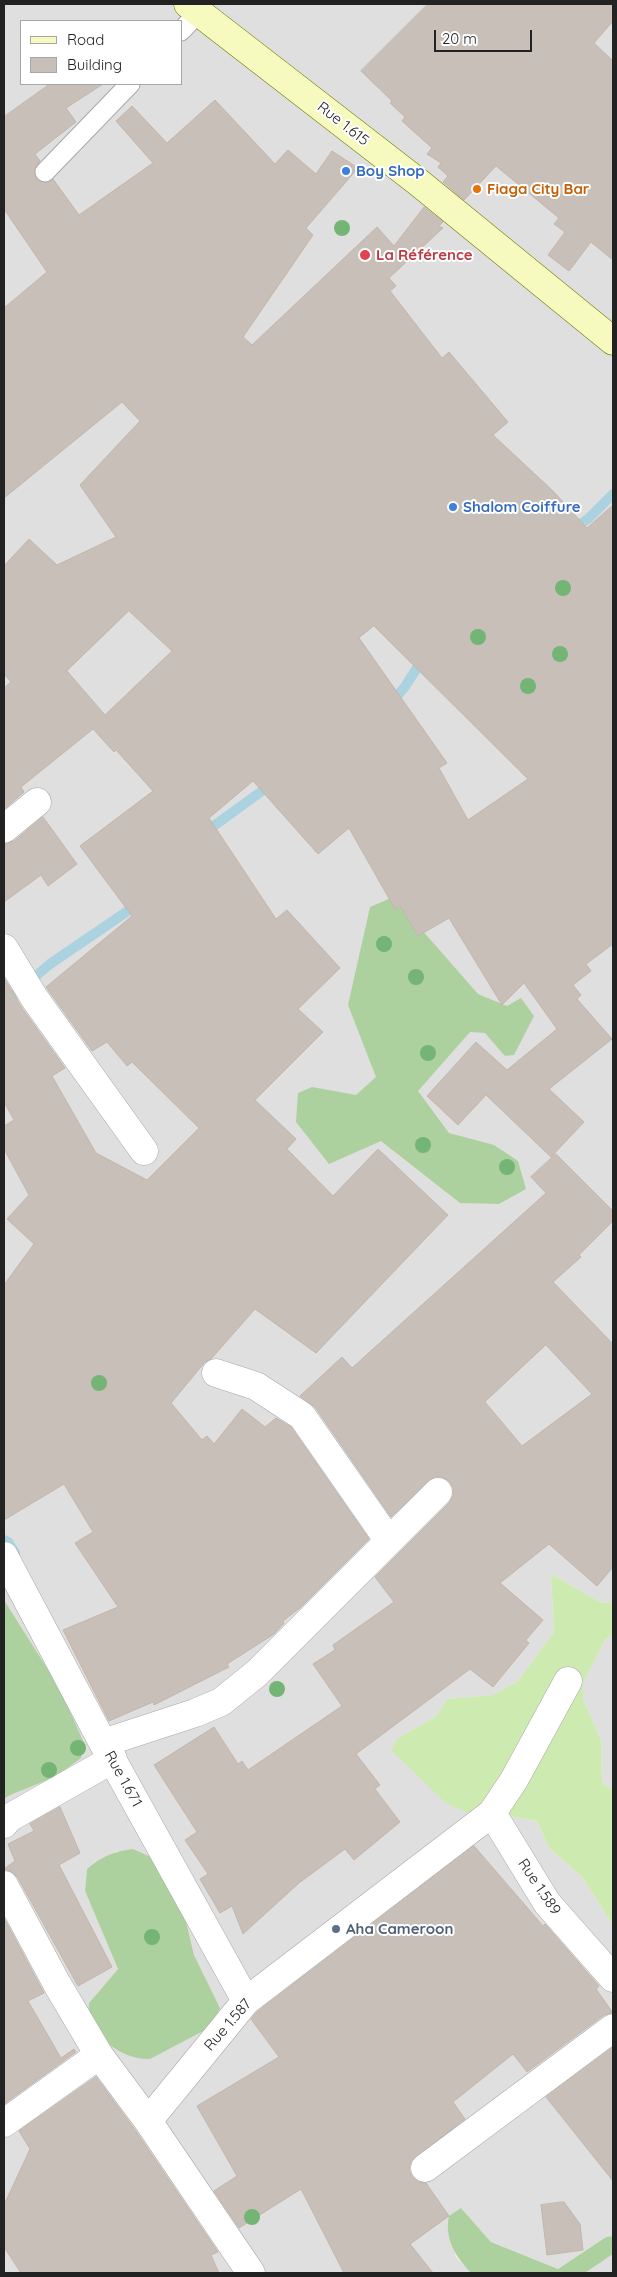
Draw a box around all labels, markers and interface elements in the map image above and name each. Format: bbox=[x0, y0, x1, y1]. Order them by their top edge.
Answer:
legend bbox=[20, 20, 182, 85]
scale bar bbox=[437, 20, 534, 52]
text: 20 m bbox=[442, 29, 477, 48]
text: Road bbox=[67, 30, 104, 49]
text: Building bbox=[67, 55, 122, 74]
street label: Rue 1.615 bbox=[313, 98, 373, 150]
place label: Boy Shop bbox=[356, 162, 425, 180]
marker: Boy Shop bbox=[340, 165, 352, 177]
place label: Fiaga City Bar bbox=[487, 180, 589, 198]
marker: Fiaga City Bar bbox=[471, 183, 483, 195]
place label: La Référence bbox=[376, 246, 473, 264]
marker: La Référence bbox=[358, 248, 372, 262]
place label: Shalom Coiffure bbox=[463, 498, 581, 516]
marker: Shalom Coiffure bbox=[447, 501, 459, 513]
street label: Rue 1.671 bbox=[100, 1748, 146, 1810]
street label: Rue 1.589 bbox=[514, 1855, 564, 1919]
place label: Aha Cameroon bbox=[346, 1920, 453, 1938]
marker: Aha Cameroon bbox=[330, 1923, 342, 1935]
street label: Rue 1.587 bbox=[201, 1995, 255, 2055]

